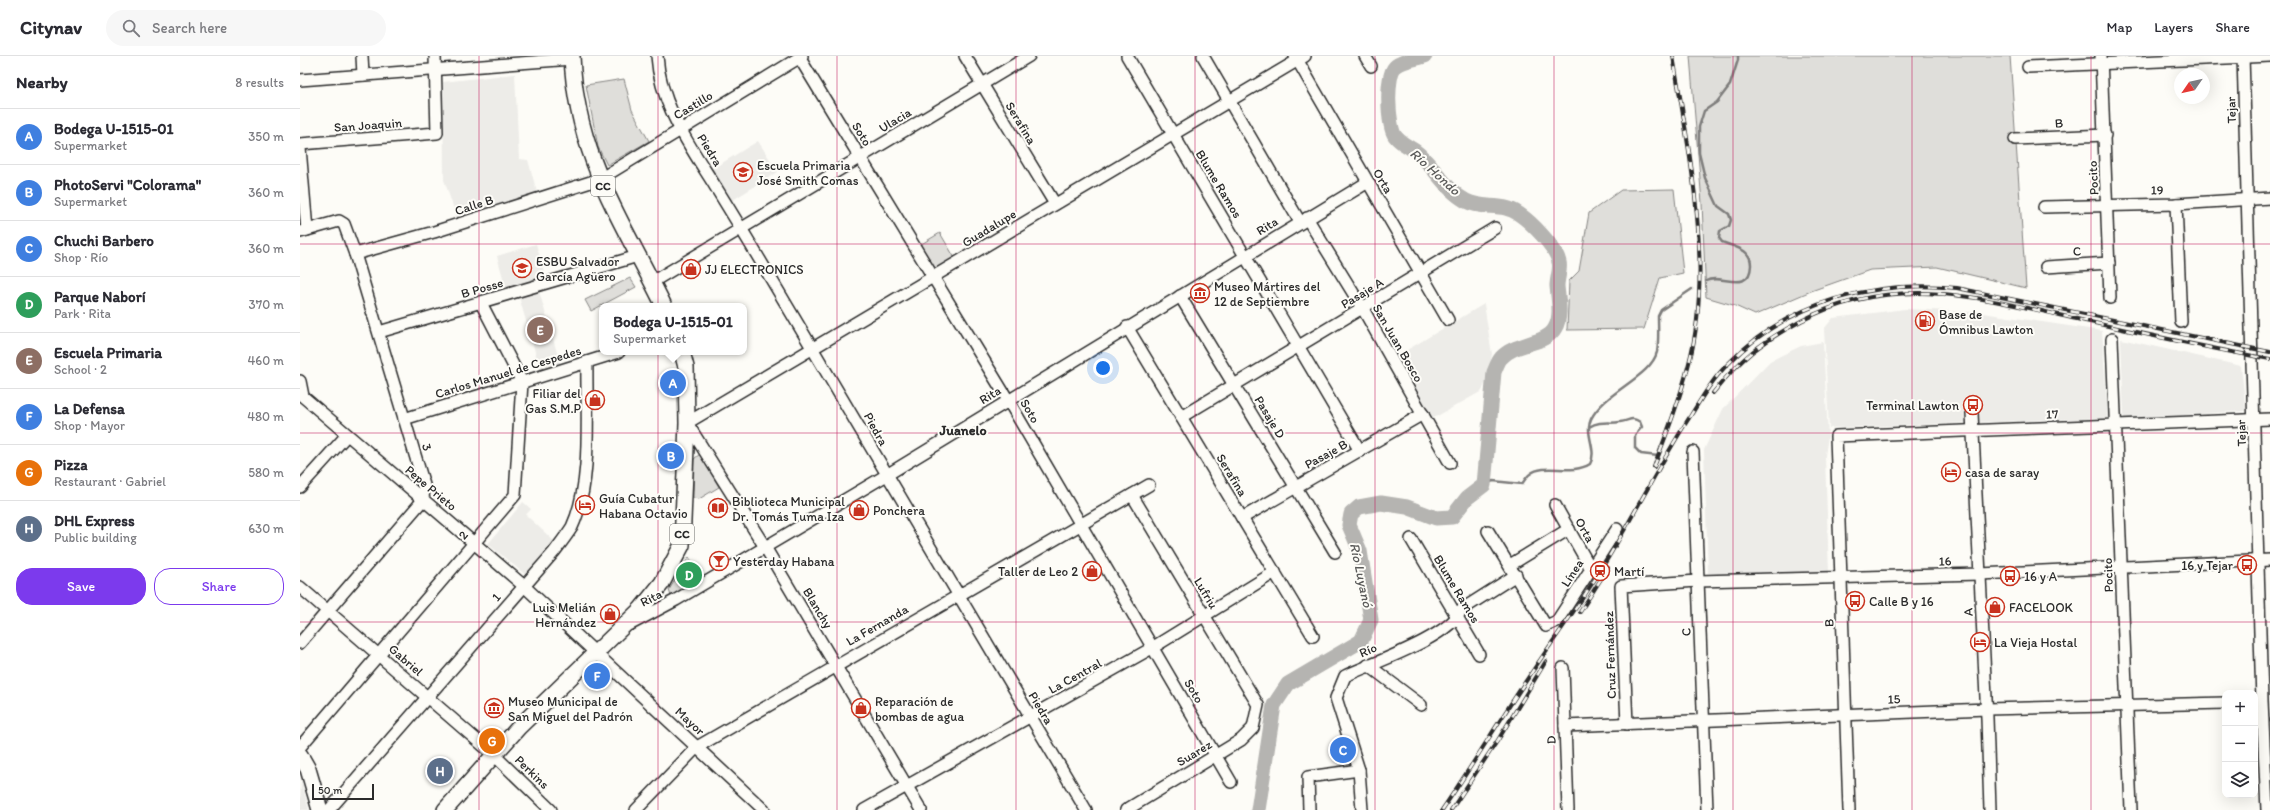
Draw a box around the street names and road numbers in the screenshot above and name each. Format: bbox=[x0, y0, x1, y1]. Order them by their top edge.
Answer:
street label: Castillo bbox=[671, 87, 716, 123]
street label: Tejar bbox=[2223, 96, 2239, 124]
street label: Serafina bbox=[1002, 99, 1040, 147]
street label: Ulacia bbox=[876, 104, 914, 135]
street label: San Joaquin bbox=[333, 115, 403, 135]
street label: B bbox=[2054, 115, 2064, 131]
street label: Soto bbox=[849, 119, 875, 149]
street label: Piedra bbox=[694, 131, 726, 169]
street label: Blume Ramos bbox=[1193, 147, 1245, 221]
street label: Pocito bbox=[2085, 160, 2101, 196]
street label: Orta bbox=[1370, 166, 1396, 196]
road number: CC bbox=[591, 176, 615, 196]
street label: 19 bbox=[2150, 182, 2164, 198]
street label: Calle B bbox=[453, 192, 495, 218]
street label: Guadalupe bbox=[959, 206, 1019, 250]
street label: Rita bbox=[1253, 213, 1281, 238]
street label: C bbox=[2072, 243, 2082, 259]
street label: Pasaje A bbox=[1338, 274, 1386, 311]
street label: B Posse bbox=[459, 275, 505, 301]
street label: San Juan Bosco bbox=[1370, 301, 1427, 385]
street label: Carlos Manuel de Cespedes bbox=[433, 343, 583, 401]
street label: Rita bbox=[976, 382, 1004, 407]
street label: Pasaje D bbox=[1251, 393, 1289, 441]
street label: Soto bbox=[1017, 396, 1043, 426]
street label: 17 bbox=[2045, 406, 2059, 422]
street label: Piedra bbox=[861, 410, 891, 448]
street label: Tejar bbox=[2233, 419, 2249, 447]
street label: Pasaje B bbox=[1302, 436, 1350, 472]
street label: 3 bbox=[419, 441, 435, 453]
street label: Serafina bbox=[1213, 451, 1251, 499]
street label: Pepe Prieto bbox=[402, 462, 460, 514]
street label: Orta bbox=[1572, 515, 1598, 545]
road number: CC bbox=[670, 524, 694, 544]
street label: 2 bbox=[455, 527, 471, 542]
street label: Blume Ramos bbox=[1431, 552, 1483, 626]
street label: 16 bbox=[1938, 553, 1952, 569]
street label: Línea bbox=[1558, 556, 1587, 590]
street label: Pocito bbox=[2100, 557, 2116, 593]
street label: Lufriu bbox=[1191, 575, 1221, 611]
street label: Blanchy bbox=[800, 585, 836, 631]
street label: Rita bbox=[638, 586, 665, 610]
street label: 1 bbox=[488, 590, 504, 604]
street label: La Fernanda bbox=[843, 601, 911, 649]
street label: A bbox=[1960, 607, 1976, 617]
street label: Cruz Fernández bbox=[1601, 611, 1619, 699]
street label: B bbox=[1821, 619, 1837, 627]
street label: C bbox=[1678, 627, 1694, 637]
street label: Río bbox=[1357, 639, 1379, 660]
street label: Gabriel bbox=[386, 641, 427, 679]
street label: La Central bbox=[1046, 655, 1105, 697]
street label: Soto bbox=[1181, 676, 1207, 706]
street label: Piedra bbox=[1025, 689, 1057, 727]
street label: 15 bbox=[1887, 691, 1901, 707]
street label: Mayor bbox=[672, 704, 708, 738]
street label: D bbox=[1543, 735, 1559, 745]
street label: Suarez bbox=[1174, 737, 1214, 769]
street label: Perkins bbox=[512, 752, 552, 792]

